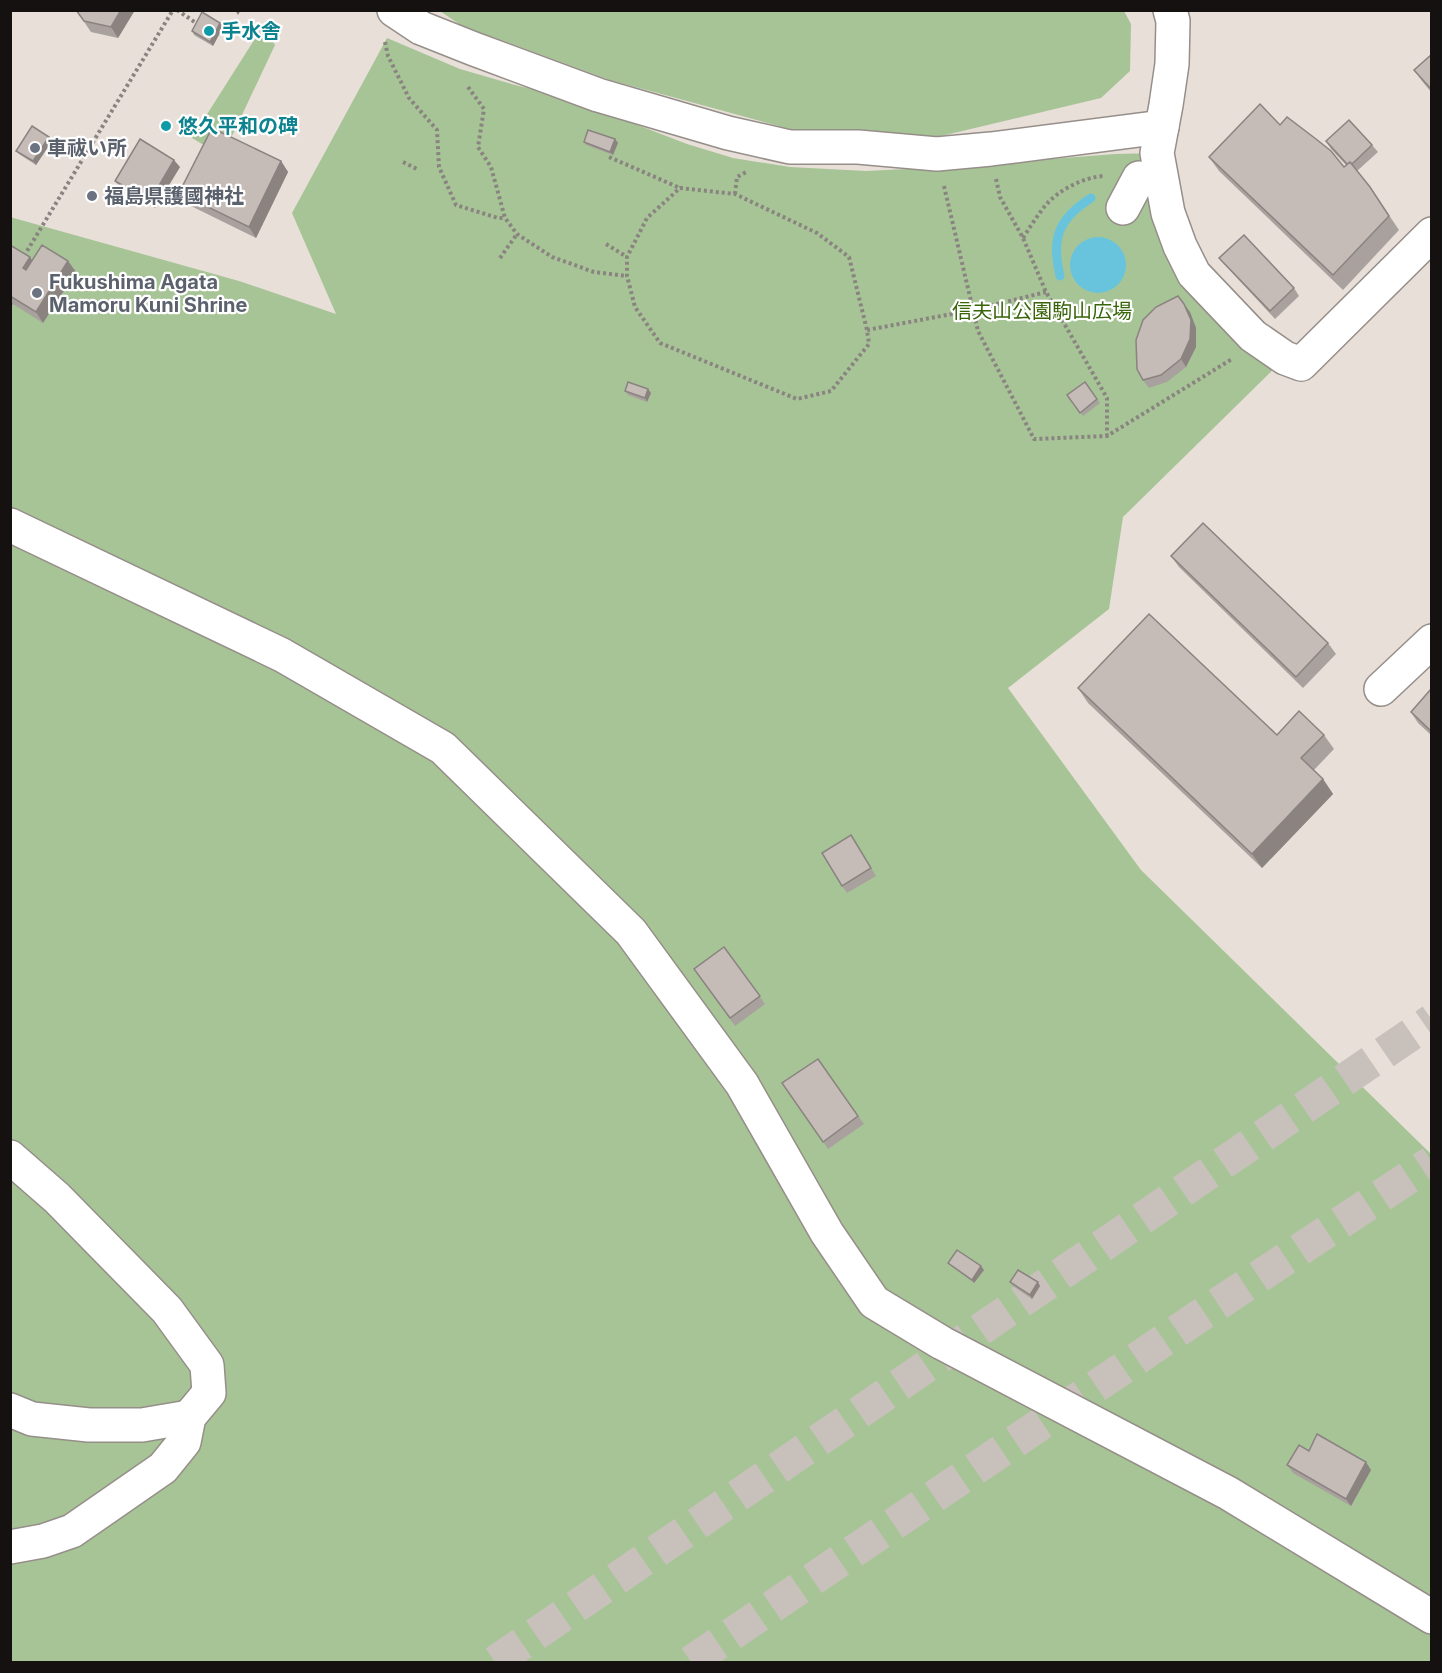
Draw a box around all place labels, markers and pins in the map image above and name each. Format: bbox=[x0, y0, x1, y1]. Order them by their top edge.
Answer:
place label: 手水舎 bbox=[221, 19, 281, 43]
marker: 手水舎 bbox=[202, 24, 216, 38]
place label: 悠久平和の碑 bbox=[178, 114, 298, 138]
marker: 悠久平和の碑 bbox=[159, 119, 173, 133]
place label: 車祓い所 bbox=[47, 136, 127, 160]
marker: 車祓い所 bbox=[28, 141, 42, 155]
place label: 福島県護國神社 bbox=[104, 184, 244, 208]
marker: 福島県護國神社 bbox=[85, 189, 99, 203]
place label: Fukushima Agata Mamoru Kuni Shrine bbox=[49, 270, 248, 317]
marker: Fukushima Agata Mamoru Kuni Shrine bbox=[30, 286, 44, 300]

